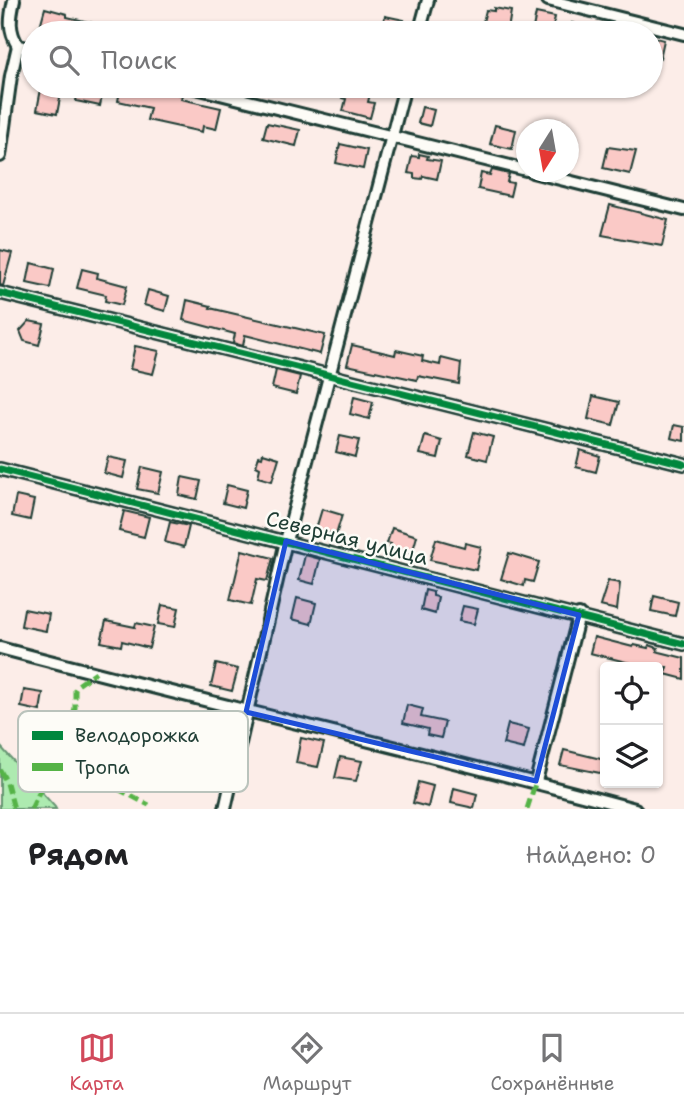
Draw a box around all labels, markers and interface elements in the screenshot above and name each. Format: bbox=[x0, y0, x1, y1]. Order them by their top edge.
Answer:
search box bbox=[21, 21, 663, 98]
icon: search bbox=[45, 41, 83, 79]
text: Поиск bbox=[101, 42, 177, 77]
north arrow bbox=[516, 119, 579, 182]
street label: Северная улица bbox=[263, 504, 431, 572]
map controls bbox=[600, 662, 663, 788]
button: locate bbox=[600, 662, 663, 725]
legend bbox=[18, 711, 248, 792]
text: Велодорожка bbox=[75, 723, 199, 748]
button: layers bbox=[600, 725, 663, 788]
text: Тропа bbox=[75, 755, 130, 780]
text: Рядом bbox=[28, 834, 128, 875]
text: Найдено: 0 bbox=[526, 840, 656, 870]
tab: Карта bbox=[69, 1029, 124, 1096]
tab: Маршрут bbox=[263, 1029, 351, 1096]
tab: Сохранённые bbox=[490, 1029, 615, 1096]

